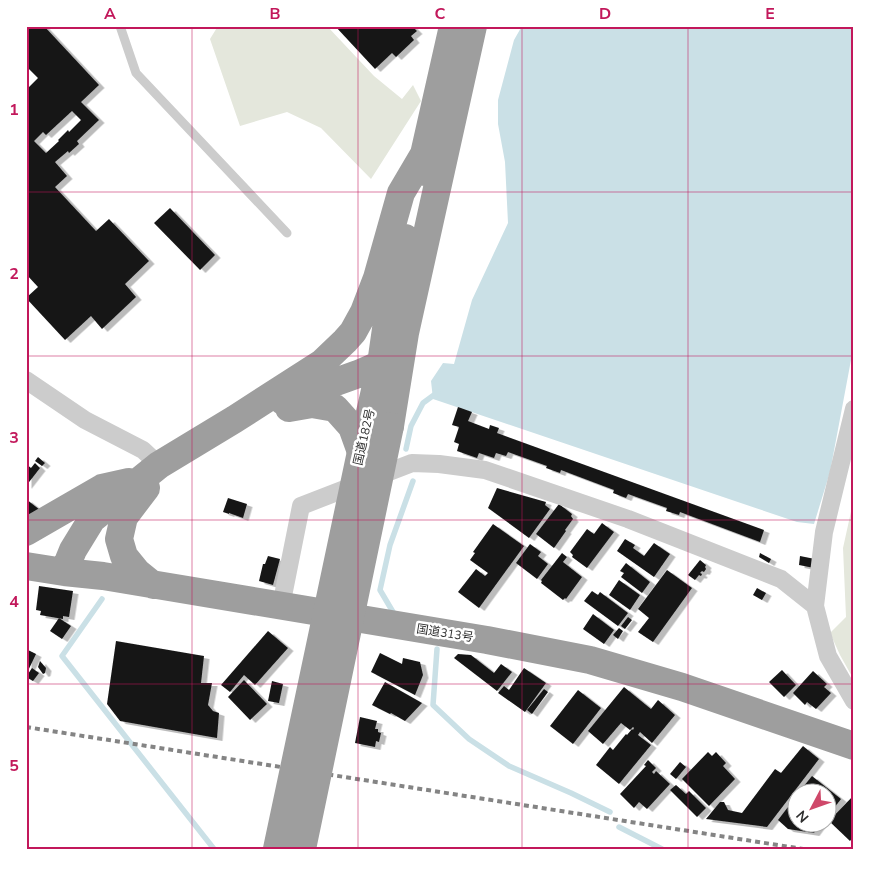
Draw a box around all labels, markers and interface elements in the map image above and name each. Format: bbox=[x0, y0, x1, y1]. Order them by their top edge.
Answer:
text: A bbox=[104, 3, 116, 25]
text: B bbox=[269, 3, 281, 25]
text: C bbox=[435, 3, 446, 25]
text: D bbox=[599, 3, 611, 25]
text: E bbox=[765, 3, 775, 25]
text: 1 bbox=[9, 99, 19, 121]
text: 2 bbox=[9, 263, 19, 285]
street label: 国道182号 bbox=[350, 407, 378, 467]
text: 3 bbox=[9, 427, 19, 449]
text: 4 bbox=[9, 591, 19, 613]
street label: 国道313号 bbox=[415, 621, 475, 645]
text: 5 bbox=[9, 755, 19, 777]
north arrow bbox=[788, 782, 838, 832]
text: N bbox=[792, 806, 813, 826]

